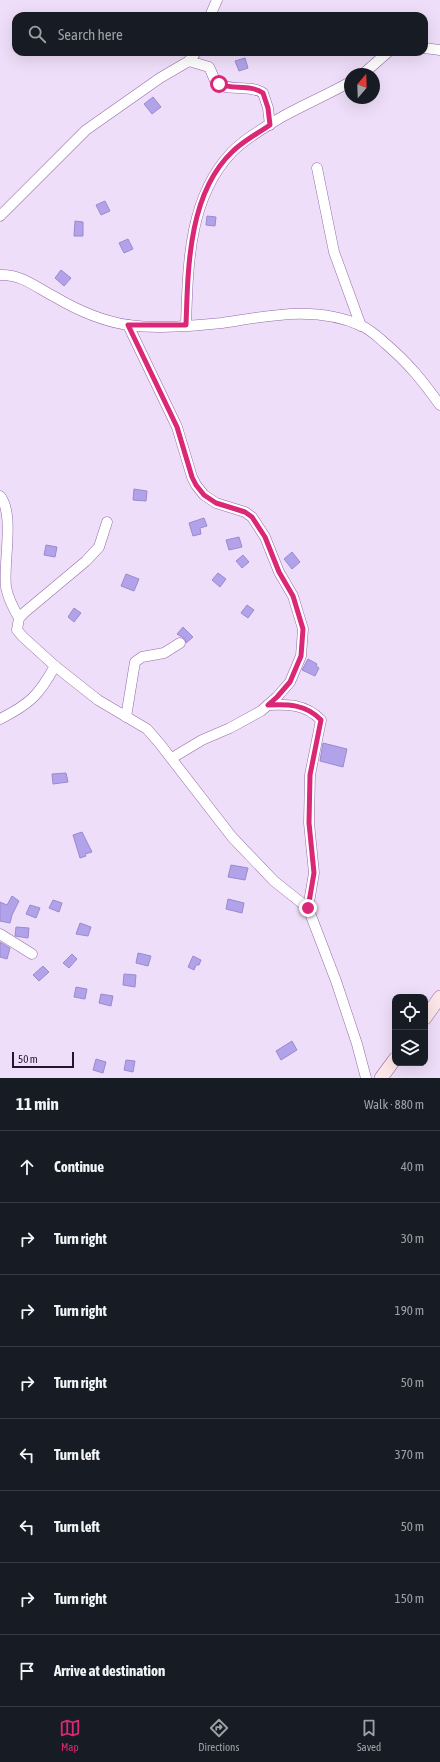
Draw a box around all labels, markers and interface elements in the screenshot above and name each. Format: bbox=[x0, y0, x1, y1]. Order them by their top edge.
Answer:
search box bbox=[12, 12, 428, 56]
icon: search bbox=[26, 23, 48, 45]
text: Search here bbox=[58, 26, 123, 43]
north arrow bbox=[344, 68, 380, 104]
route start bbox=[210, 75, 228, 93]
route end bbox=[299, 899, 317, 917]
map controls bbox=[392, 994, 428, 1066]
button: locate bbox=[392, 994, 428, 1030]
button: layers bbox=[392, 1030, 428, 1066]
scale bar bbox=[12, 1050, 74, 1069]
text: 50 m bbox=[18, 1053, 38, 1065]
text: 11 min bbox=[16, 1094, 59, 1114]
text: Walk · 880 m bbox=[364, 1097, 424, 1112]
icon: ahead bbox=[16, 1156, 38, 1178]
text: Continue bbox=[54, 1158, 104, 1175]
text: 40 m bbox=[401, 1159, 424, 1174]
icon: right bbox=[16, 1228, 38, 1250]
text: Turn right bbox=[54, 1230, 107, 1247]
text: 30 m bbox=[401, 1231, 424, 1246]
icon: right bbox=[16, 1300, 38, 1322]
text: Turn right bbox=[54, 1302, 107, 1319]
text: 190 m bbox=[395, 1303, 424, 1318]
icon: right bbox=[16, 1372, 38, 1394]
text: Turn right bbox=[54, 1374, 107, 1391]
text: 50 m bbox=[401, 1375, 424, 1390]
icon: left bbox=[16, 1444, 38, 1466]
text: Turn left bbox=[54, 1446, 100, 1463]
text: 370 m bbox=[395, 1447, 424, 1462]
icon: left bbox=[16, 1516, 38, 1538]
text: Turn left bbox=[54, 1518, 100, 1535]
text: 50 m bbox=[401, 1519, 424, 1534]
icon: right bbox=[16, 1588, 38, 1610]
text: Turn right bbox=[54, 1590, 107, 1607]
text: 150 m bbox=[395, 1591, 424, 1606]
icon: arrive bbox=[16, 1660, 38, 1682]
text: Arrive at destination bbox=[54, 1662, 165, 1679]
tab: Map bbox=[59, 1717, 81, 1753]
tab: Directions bbox=[198, 1717, 239, 1753]
tab: Saved bbox=[357, 1717, 381, 1753]

